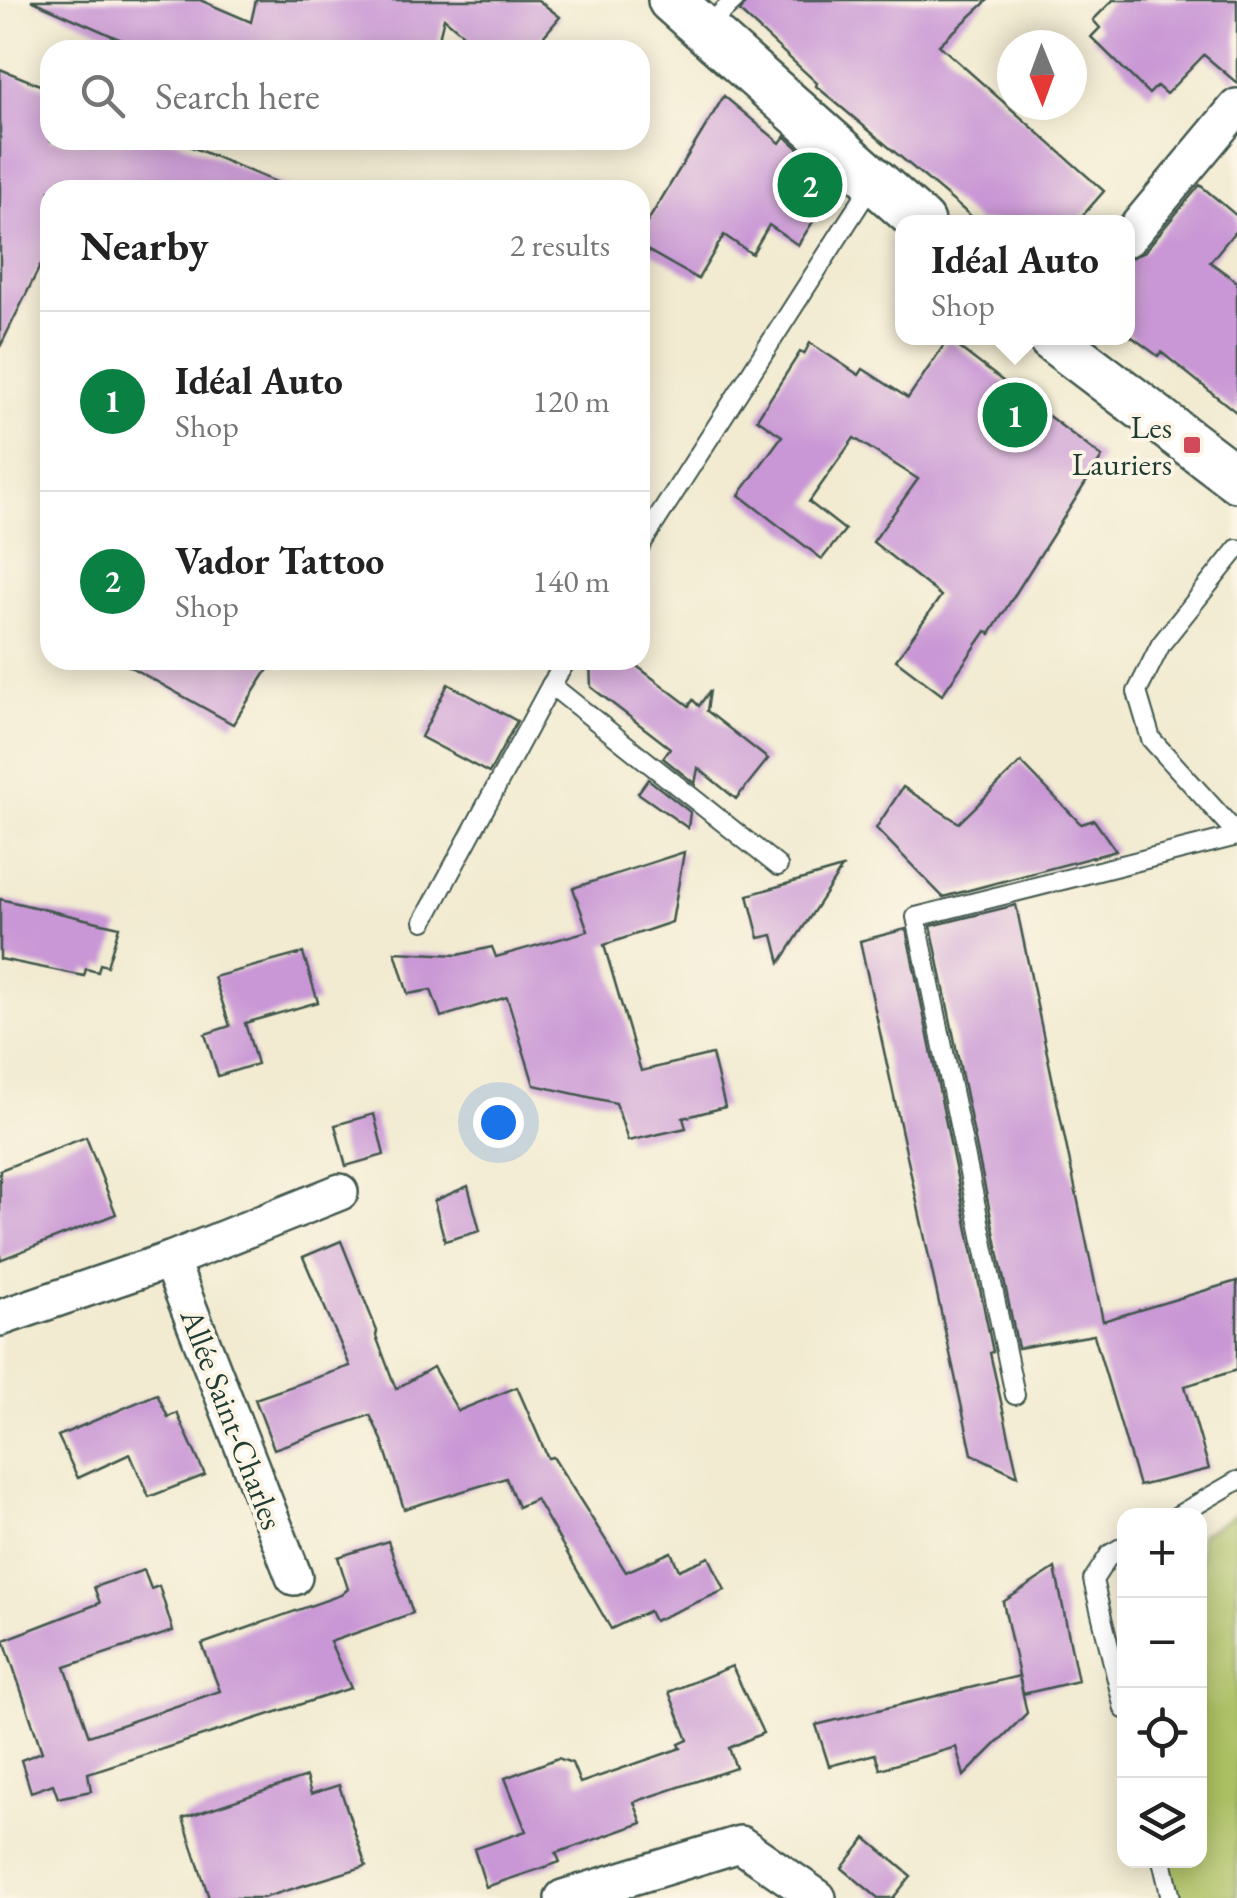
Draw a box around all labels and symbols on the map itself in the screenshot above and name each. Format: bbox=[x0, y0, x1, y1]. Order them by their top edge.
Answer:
north arrow bbox=[997, 30, 1087, 120]
pin: 2 bbox=[778, 148, 842, 222]
pin: 1 bbox=[982, 378, 1048, 452]
place label: Les Lauriers bbox=[1072, 406, 1172, 485]
marker: Les Lauriers bbox=[1181, 434, 1203, 456]
your location bbox=[473, 1097, 524, 1148]
street label: Allée Saint-Charles bbox=[170, 1302, 293, 1535]

